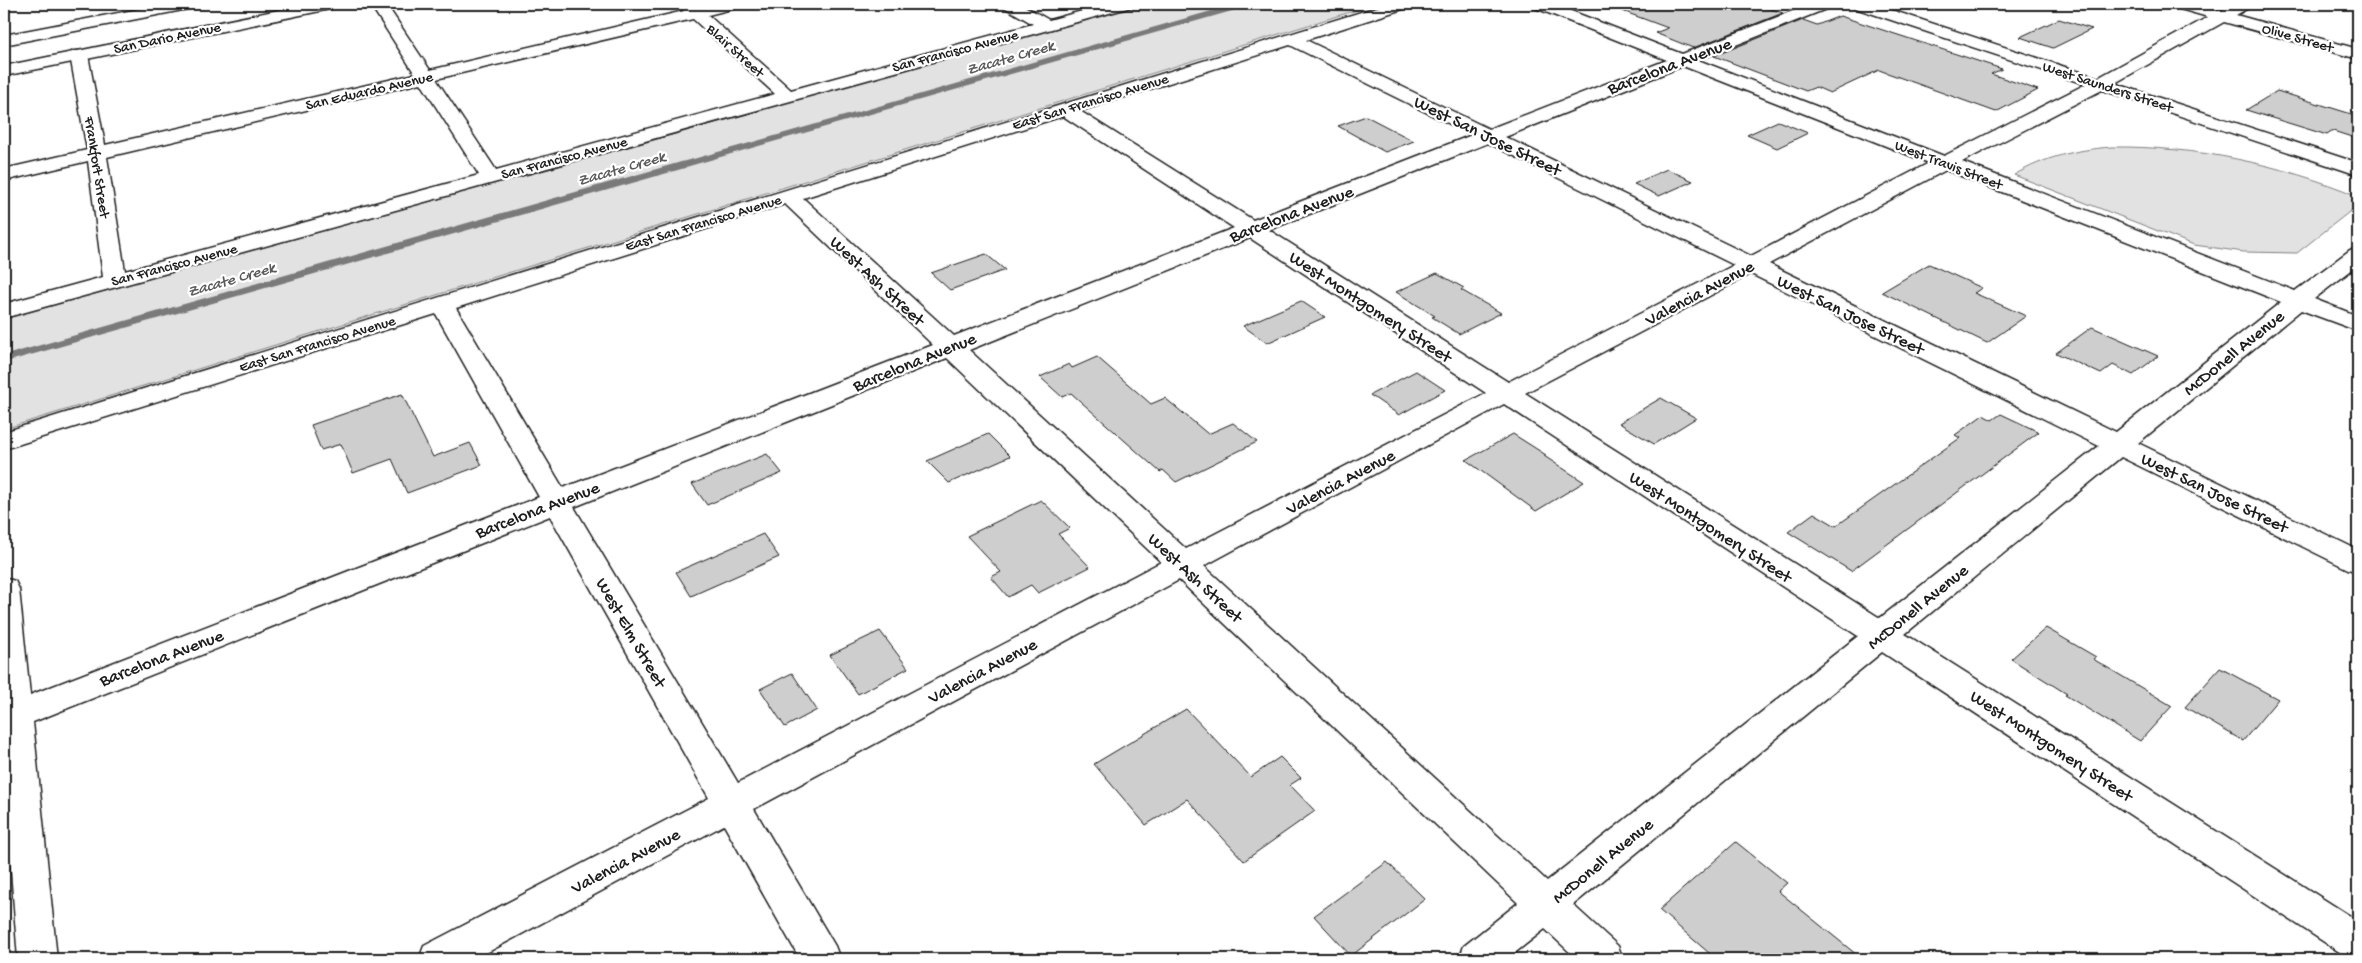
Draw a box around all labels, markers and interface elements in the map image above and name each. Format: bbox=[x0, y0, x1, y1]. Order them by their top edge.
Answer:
street label: San Dario Avenue bbox=[112, 19, 223, 59]
street label: Blair Street bbox=[701, 20, 769, 83]
street label: Olive Street bbox=[2260, 20, 2337, 58]
street label: San Francisco Avenue bbox=[890, 26, 1021, 77]
street label: Barcelona Avenue bbox=[1604, 34, 1736, 101]
water label: Zacate Creek bbox=[965, 37, 1059, 81]
street label: West Saunders Street bbox=[2040, 58, 2177, 118]
street label: San Eduardo Avenue bbox=[304, 68, 435, 115]
street label: East San Francisco Avenue bbox=[1010, 70, 1171, 135]
street label: West San Jose Street bbox=[1410, 93, 1565, 183]
street label: Frankfort Street bbox=[79, 114, 113, 221]
street label: San Francisco Avenue bbox=[499, 133, 630, 184]
street label: West Travis Street bbox=[1892, 137, 2006, 195]
water label: Zacate Creek bbox=[576, 148, 670, 192]
street label: Barcelona Avenue bbox=[1226, 182, 1358, 249]
street label: East San Francisco Avenue bbox=[623, 191, 784, 256]
street label: West Ash Street bbox=[825, 233, 929, 332]
street label: San Francisco Avenue bbox=[109, 240, 240, 291]
street label: West Montgomery Street bbox=[1284, 248, 1456, 369]
street label: Valencia Avenue bbox=[1641, 256, 1759, 332]
water label: Zacate Creek bbox=[186, 259, 280, 303]
street label: West San Jose Street bbox=[1773, 272, 1928, 362]
street label: McDonell Avenue bbox=[2180, 306, 2290, 401]
street label: East San Francisco Avenue bbox=[237, 312, 398, 377]
street label: Barcelona Avenue bbox=[849, 329, 980, 398]
street label: Valencia Avenue bbox=[1282, 445, 1400, 521]
street label: West San Jose Street bbox=[2137, 450, 2292, 540]
street label: West Montgomery Street bbox=[1624, 468, 1796, 589]
street label: Barcelona Avenue bbox=[472, 478, 604, 545]
street label: West Ash Street bbox=[1143, 530, 1247, 629]
street label: McDonell Avenue bbox=[1864, 560, 1974, 655]
street label: West Elm Street bbox=[590, 575, 671, 693]
street label: Barcelona Avenue bbox=[96, 626, 228, 693]
street label: Valencia Avenue bbox=[924, 634, 1042, 710]
street label: West Montgomery Street bbox=[1965, 687, 2137, 808]
street label: McDonell Avenue bbox=[1549, 814, 1659, 909]
street label: Valencia Avenue bbox=[567, 824, 685, 900]

